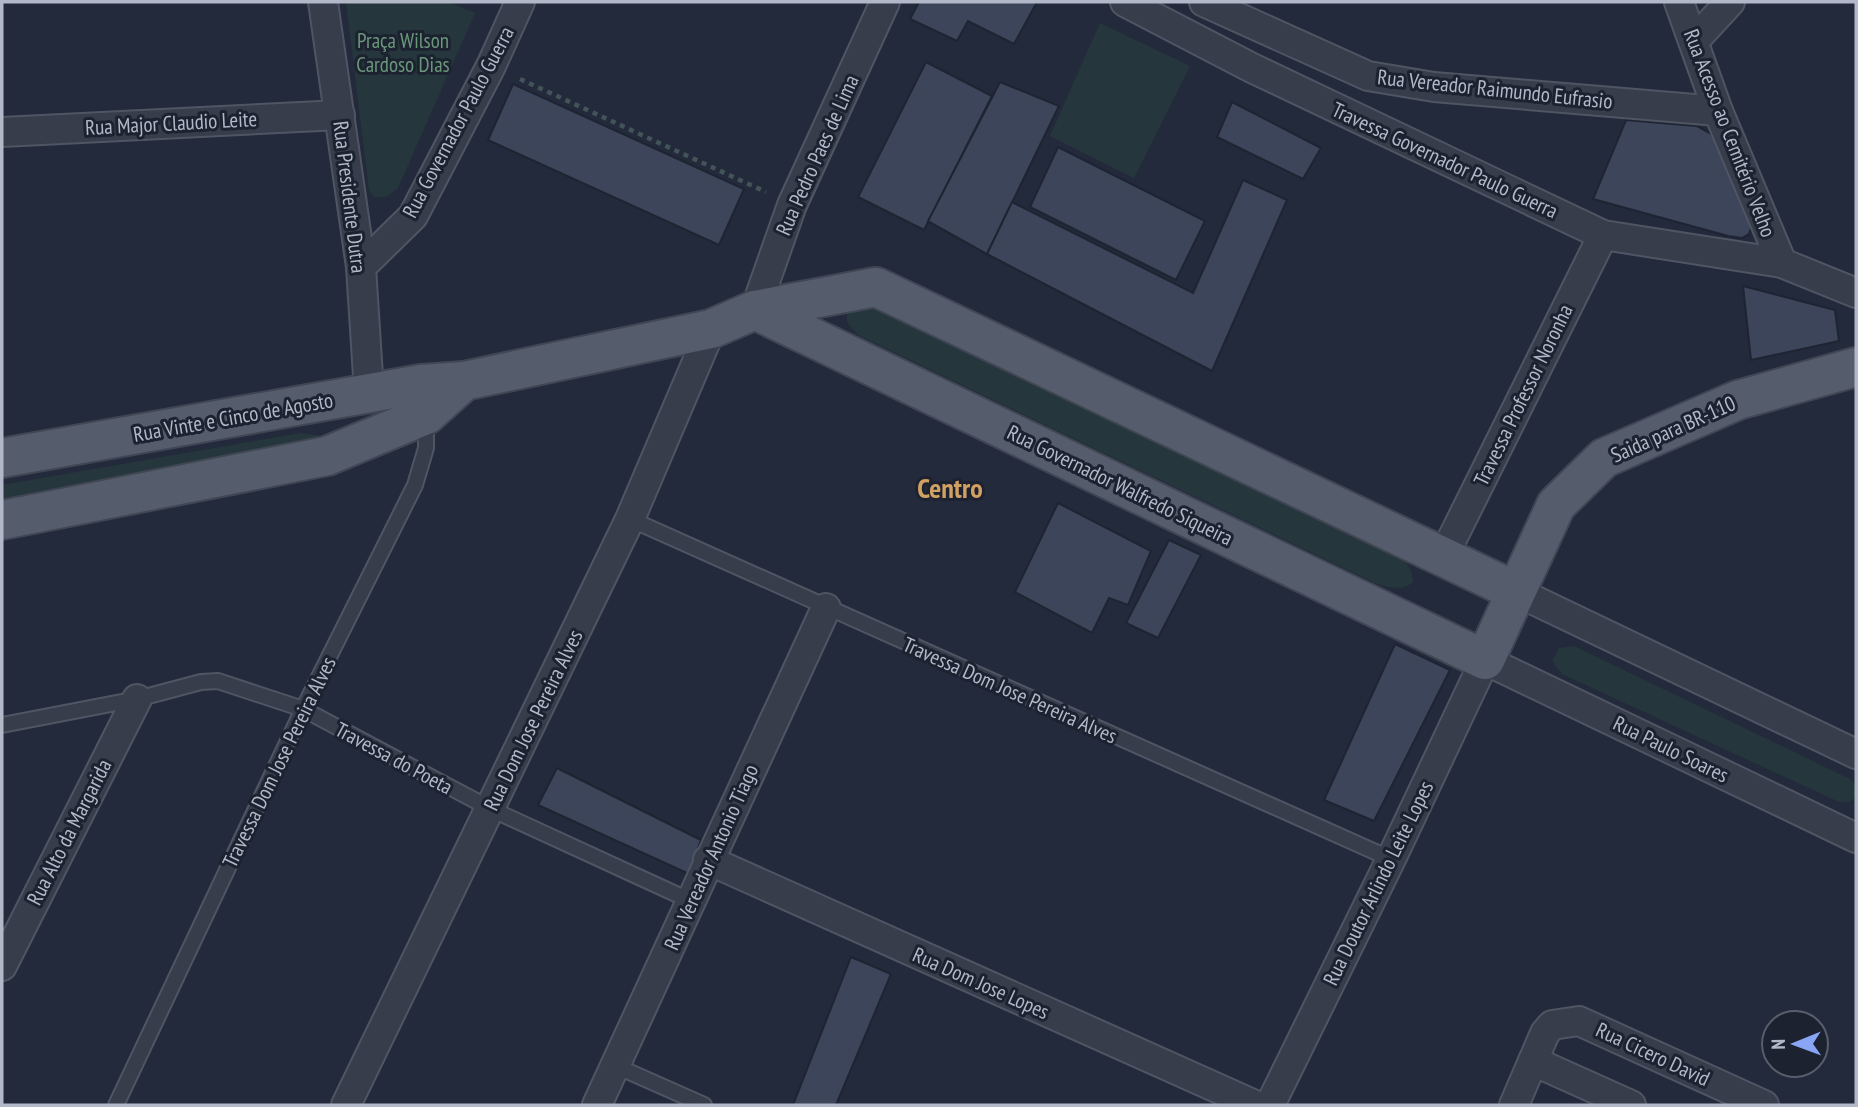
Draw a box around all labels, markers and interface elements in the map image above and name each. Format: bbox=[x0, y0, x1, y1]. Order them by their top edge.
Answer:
street label: Rua Governador Paulo Guerra bbox=[396, 22, 520, 222]
street label: Rua Acesso ao Cemitério Velho bbox=[1678, 25, 1782, 241]
park label: Praça Wilson Cardoso Dias bbox=[356, 27, 450, 78]
street label: Rua Vereador Raimundo Eufrasio bbox=[1376, 63, 1614, 115]
street label: Rua Pedro Paes de Lima bbox=[769, 70, 865, 240]
street label: Travessa Governador Paulo Guerra bbox=[1328, 96, 1562, 224]
street label: Rua Major Claudio Leite bbox=[84, 105, 258, 141]
street label: Rua Presidente Dutra bbox=[327, 120, 373, 274]
street label: Travessa Professor Noronha bbox=[1467, 300, 1579, 490]
street label: Rua Vinte e Cinco de Agosto bbox=[131, 386, 335, 448]
street label: Saida para BR-110 bbox=[1606, 389, 1740, 469]
street label: Rua Governador Walfredo Siqueira bbox=[1003, 419, 1237, 551]
district label: Centro bbox=[917, 469, 983, 506]
street label: Rua Dom Jose Pereira Alves bbox=[477, 625, 589, 815]
street label: Travessa Dom Jose Pereira Alves bbox=[899, 631, 1121, 749]
street label: Travessa Dom Jose Pereira Alves bbox=[216, 652, 342, 872]
street label: Rua Paulo Soares bbox=[1609, 709, 1733, 789]
street label: Travessa do Poeta bbox=[331, 716, 457, 800]
street label: Rua Alto da Margarida bbox=[21, 755, 117, 909]
street label: Rua Vereador Antonio Tiago bbox=[658, 760, 764, 954]
street label: Rua Doutor Arlindo Leite Lopes bbox=[1317, 776, 1439, 990]
street label: Rua Dom Jose Lopes bbox=[909, 941, 1053, 1025]
north arrow bbox=[1760, 1009, 1830, 1079]
street label: Rua Cicero David bbox=[1592, 1016, 1714, 1092]
text: N bbox=[1766, 1039, 1790, 1050]

